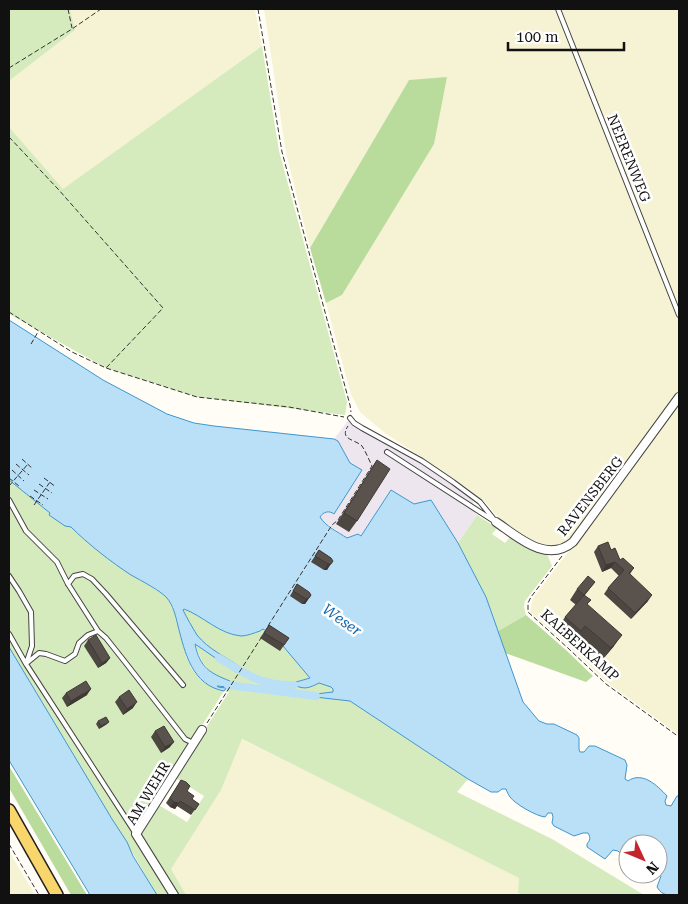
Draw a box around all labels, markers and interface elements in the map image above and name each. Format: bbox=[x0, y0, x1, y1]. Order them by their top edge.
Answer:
scale bar bbox=[508, 20, 624, 52]
text: 100 m bbox=[516, 28, 559, 46]
street label: NEERENWEG bbox=[604, 112, 654, 204]
street label: RAVENSBERG bbox=[554, 453, 626, 539]
water label: Weser bbox=[319, 600, 366, 640]
street label: KALBERKAMP bbox=[538, 606, 622, 684]
street label: AM WEHR bbox=[123, 758, 173, 828]
north arrow bbox=[618, 834, 668, 884]
text: N bbox=[643, 859, 662, 878]

